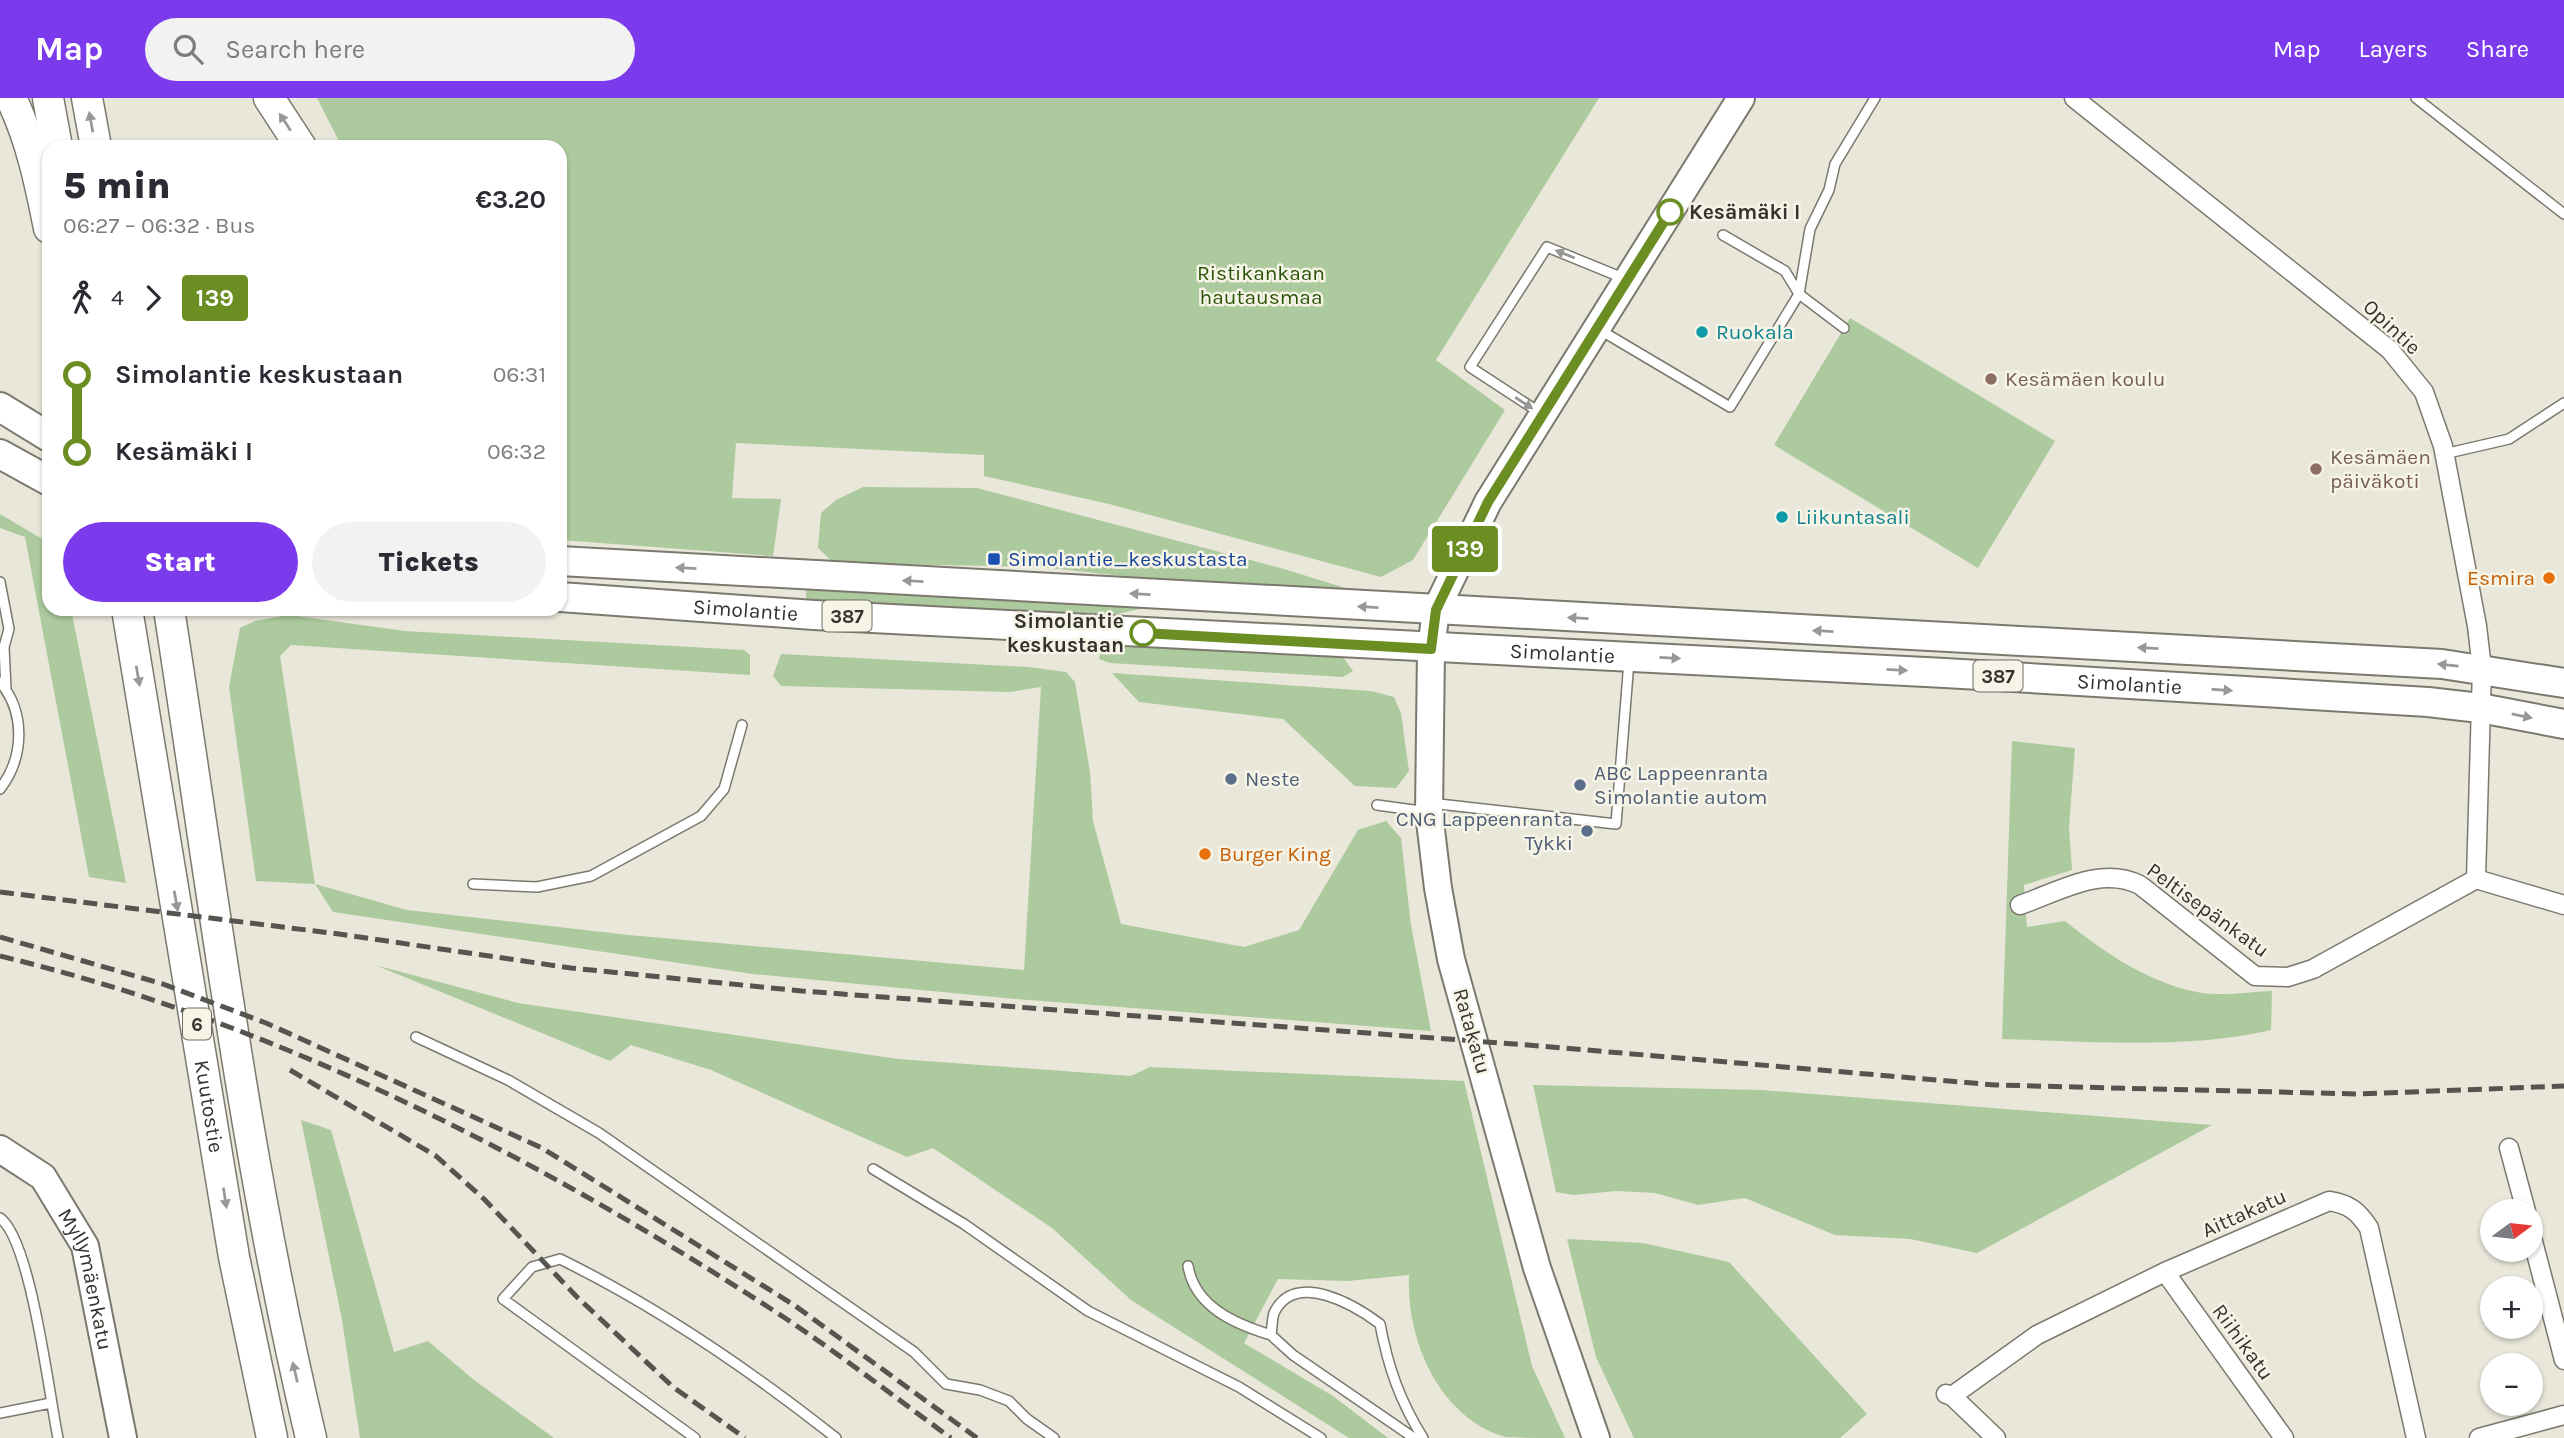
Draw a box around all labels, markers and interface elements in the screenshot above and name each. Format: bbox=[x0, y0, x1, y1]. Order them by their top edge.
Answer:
search box bbox=[145, 18, 635, 81]
text: Map bbox=[35, 30, 103, 68]
icon: search bbox=[169, 30, 207, 68]
text: Search here bbox=[225, 34, 365, 65]
text: Map bbox=[2273, 35, 2321, 63]
text: Layers bbox=[2359, 35, 2428, 63]
text: Share bbox=[2466, 35, 2529, 63]
one-way arrow bbox=[86, 111, 97, 133]
one-way arrow bbox=[278, 113, 291, 132]
text: 5 min bbox=[63, 163, 171, 208]
text: €3.20 bbox=[476, 184, 546, 215]
marker: Kesämäki I bbox=[1657, 199, 1683, 225]
place label: Kesämäki I bbox=[1689, 200, 1800, 224]
text: 06:27 – 06:32 · Bus bbox=[63, 212, 255, 239]
one-way arrow bbox=[1554, 249, 1575, 260]
park label: Ristikankaan hautausmaa bbox=[1197, 261, 1325, 309]
icon: walk bbox=[63, 279, 101, 317]
icon: forward bbox=[134, 279, 172, 317]
text: 4 bbox=[111, 284, 124, 311]
text: 139 bbox=[196, 284, 234, 312]
street label: Opintie bbox=[2358, 294, 2426, 360]
place label: Ruokala bbox=[1716, 320, 1794, 344]
marker: Ruokala bbox=[1694, 324, 1710, 340]
text: Simolantie keskustaan bbox=[115, 359, 403, 390]
text: 06:31 bbox=[493, 361, 546, 388]
place label: Kesämäen koulu bbox=[2005, 367, 2165, 391]
marker: Kesämäen koulu bbox=[1983, 371, 1999, 387]
one-way arrow bbox=[1515, 396, 1533, 410]
text: Kesämäki I bbox=[115, 436, 253, 467]
text: 06:32 bbox=[487, 438, 546, 465]
place label: Kesämäen päiväkoti bbox=[2330, 445, 2431, 493]
marker: Kesämäen päiväkoti bbox=[2308, 461, 2324, 477]
place label: Liikuntasali bbox=[1796, 505, 1910, 529]
marker: Liikuntasali bbox=[1774, 509, 1790, 525]
button: Start bbox=[63, 522, 298, 602]
button: Tickets bbox=[312, 522, 546, 602]
line badge: 139 bbox=[1425, 526, 1505, 572]
text: 139 bbox=[1446, 535, 1484, 563]
place label: Simolantie_keskustasta bbox=[1008, 547, 1248, 571]
marker: Simolantie_keskustasta bbox=[986, 551, 1002, 567]
one-way arrow bbox=[675, 562, 697, 573]
place label: Esmira bbox=[2467, 566, 2535, 590]
marker: Esmira bbox=[2541, 570, 2557, 586]
one-way arrow bbox=[902, 576, 924, 587]
one-way arrow bbox=[1129, 588, 1151, 599]
street label: Simolantie bbox=[692, 594, 799, 626]
road number: 387 bbox=[822, 601, 872, 632]
one-way arrow bbox=[1356, 601, 1378, 612]
place label: Simolantie keskustaan bbox=[1007, 609, 1124, 657]
one-way arrow bbox=[1566, 612, 1588, 623]
marker: Simolantie keskustaan bbox=[1130, 620, 1156, 646]
one-way arrow bbox=[1811, 625, 1833, 636]
street label: Simolantie bbox=[1509, 639, 1616, 668]
one-way arrow bbox=[2136, 643, 2158, 654]
one-way arrow bbox=[1659, 653, 1681, 664]
one-way arrow bbox=[2437, 659, 2459, 670]
road number: 387 bbox=[1974, 660, 2022, 692]
one-way arrow bbox=[133, 665, 144, 687]
one-way arrow bbox=[1887, 665, 1909, 676]
street label: Simolantie bbox=[2076, 669, 2183, 699]
one-way arrow bbox=[2211, 685, 2233, 696]
one-way arrow bbox=[2511, 711, 2533, 722]
place label: ABC Lappeenranta Simolantie autom bbox=[1594, 761, 1768, 809]
place label: Neste bbox=[1245, 767, 1300, 791]
marker: Neste bbox=[1223, 771, 1239, 787]
marker: ABC Lappeenranta Simolantie autom bbox=[1572, 777, 1588, 793]
place label: CNG Lappeenranta Tykki bbox=[1396, 807, 1573, 855]
marker: CNG Lappeenranta Tykki bbox=[1579, 823, 1595, 839]
place label: Burger King bbox=[1219, 842, 1331, 866]
marker: Burger King bbox=[1197, 846, 1213, 862]
street label: Peltisepänkatu bbox=[2142, 858, 2274, 962]
one-way arrow bbox=[171, 890, 182, 912]
street label: Ratakatu bbox=[1448, 985, 1496, 1077]
road number: 6 bbox=[183, 1008, 211, 1040]
street label: Kuutostie bbox=[190, 1058, 229, 1154]
street label: Aittakatu bbox=[2198, 1184, 2290, 1242]
one-way arrow bbox=[220, 1187, 231, 1209]
north arrow bbox=[2480, 1199, 2543, 1262]
map controls bbox=[2480, 1199, 2543, 1416]
street label: Myllymäenkatu bbox=[53, 1204, 117, 1352]
button: + bbox=[2480, 1276, 2543, 1339]
street label: Riihikatu bbox=[2207, 1299, 2279, 1385]
button: − bbox=[2480, 1353, 2543, 1416]
one-way arrow bbox=[289, 1361, 300, 1383]

